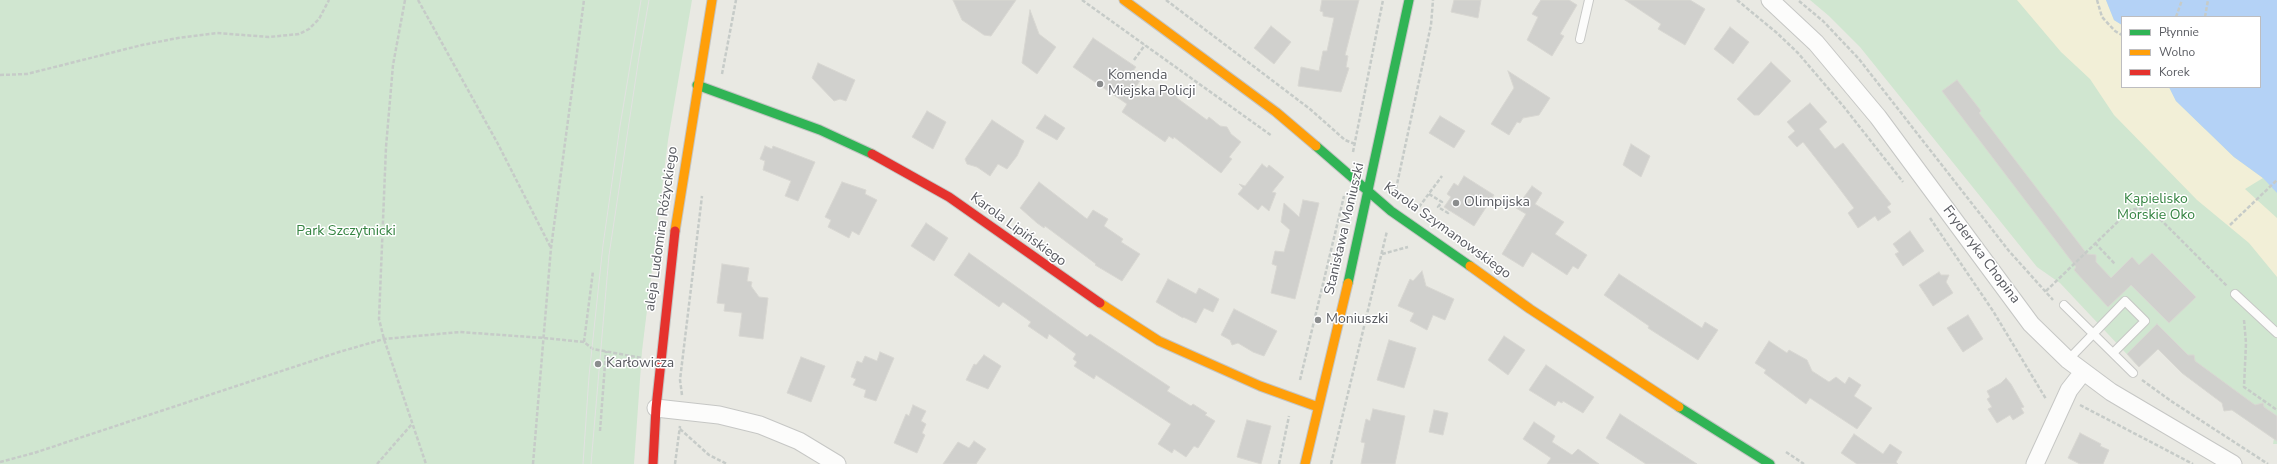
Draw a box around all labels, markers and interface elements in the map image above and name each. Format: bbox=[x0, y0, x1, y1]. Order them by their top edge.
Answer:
legend bbox=[2121, 16, 2261, 88]
text: Płynnie bbox=[2159, 24, 2199, 40]
text: Wolno bbox=[2159, 44, 2195, 60]
text: Korek bbox=[2159, 64, 2190, 80]
place label: Komenda Miejska Policji bbox=[1108, 68, 1195, 100]
marker: Komenda Miejska Policji bbox=[1095, 79, 1105, 89]
street label: aleja Ludomira Różyckiego bbox=[642, 146, 682, 312]
street label: Stanisława Moniuszki bbox=[1322, 161, 1368, 297]
street label: Karola Szymanowskiego bbox=[1380, 179, 1514, 283]
street label: Karola Lipińskiego bbox=[967, 190, 1069, 270]
park label: Kąpielisko Morskie Oko bbox=[2117, 192, 2195, 224]
place label: Olimpijska bbox=[1464, 195, 1530, 211]
marker: Olimpijska bbox=[1451, 198, 1461, 208]
street label: Fryderyka Chopina bbox=[1939, 203, 2023, 307]
park label: Park Szczytnicki bbox=[296, 224, 396, 240]
place label: Moniuszki bbox=[1326, 312, 1388, 328]
marker: Moniuszki bbox=[1313, 315, 1323, 325]
place label: Karłowicza bbox=[606, 356, 674, 372]
marker: Karłowicza bbox=[593, 359, 603, 369]

